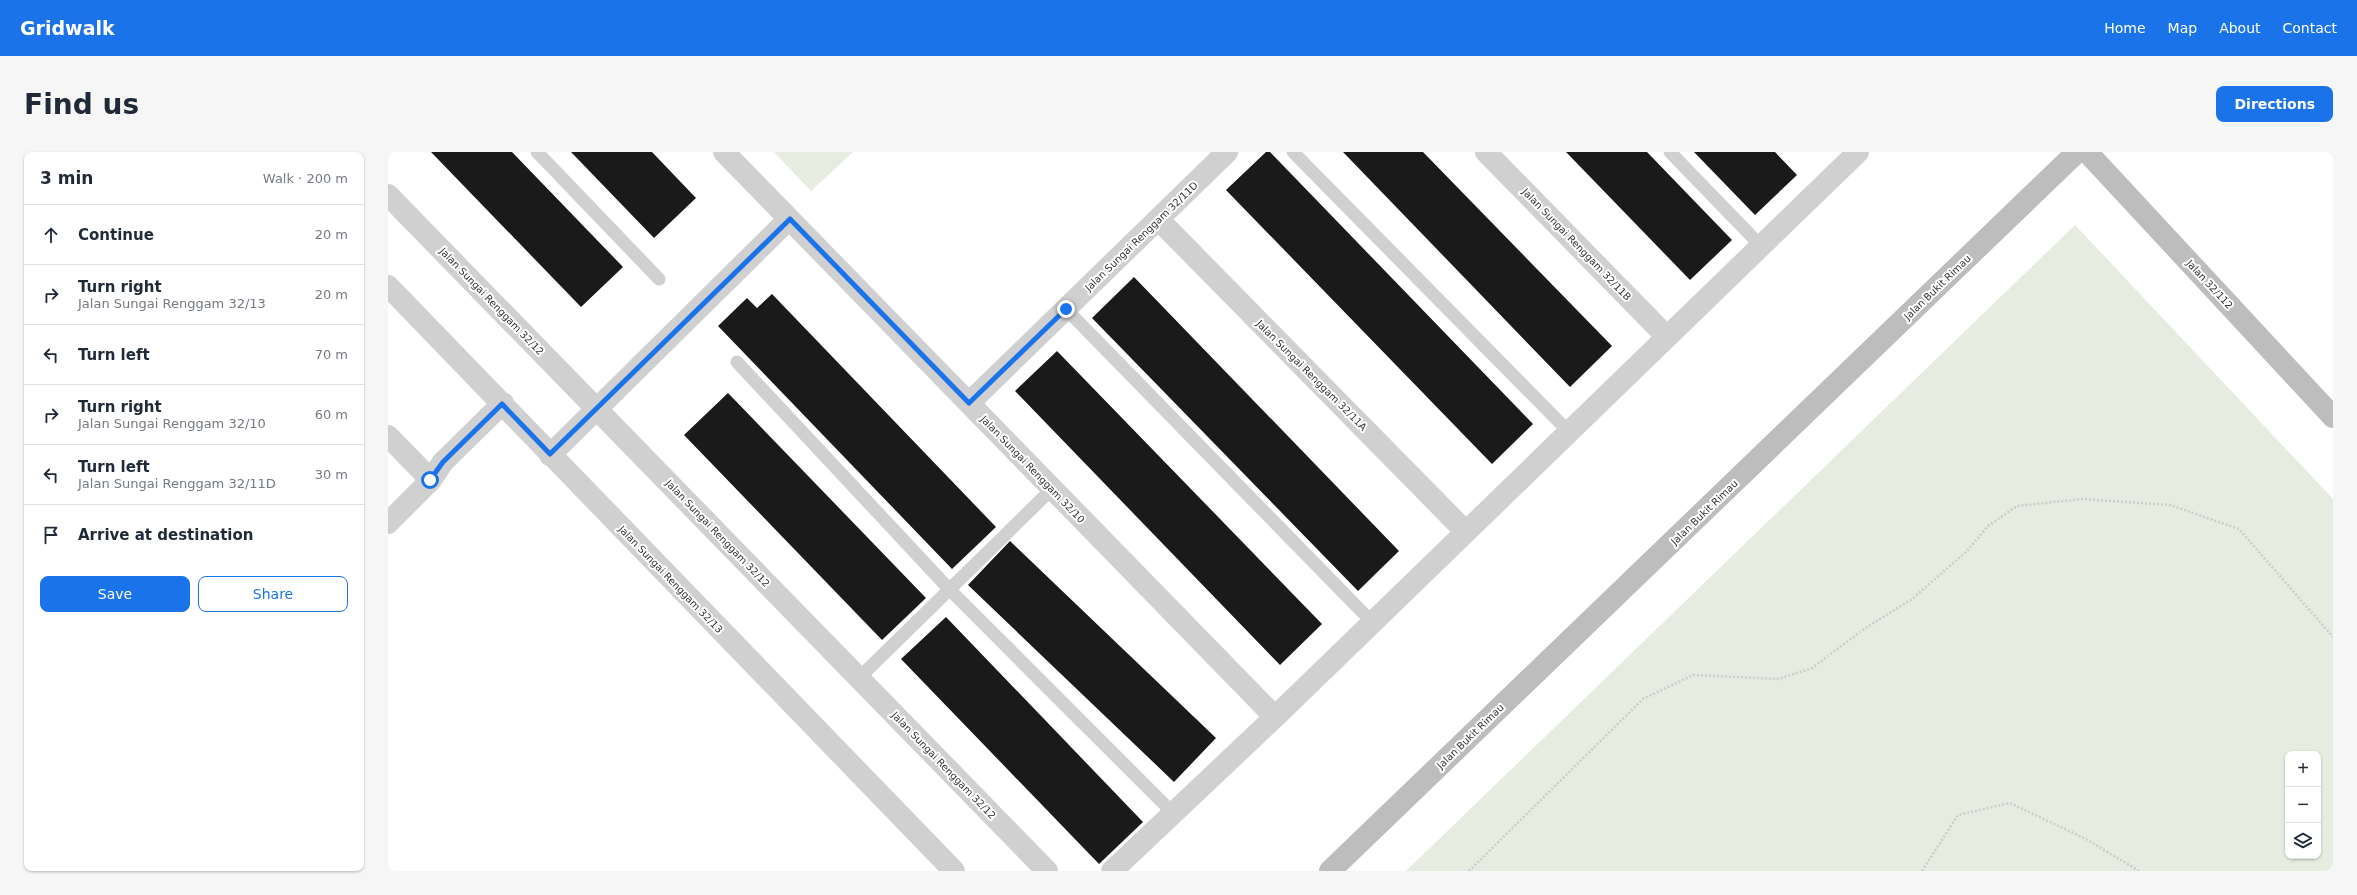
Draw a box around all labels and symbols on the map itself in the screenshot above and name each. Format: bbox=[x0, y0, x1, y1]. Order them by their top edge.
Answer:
street label: Jalan Sungai Renggam 32/11D bbox=[1082, 179, 1200, 294]
street label: Jalan Sungai Renggam 32/11B bbox=[1519, 185, 1633, 303]
street label: Jalan Sungai Renggam 32/12 bbox=[437, 245, 546, 357]
street label: Jalan Bukit Rimau bbox=[1901, 253, 1973, 323]
street label: Jalan 32/112 bbox=[2184, 257, 2235, 311]
route end bbox=[1057, 300, 1075, 318]
street label: Jalan Sungai Renggam 32/11A bbox=[1254, 317, 1369, 433]
street label: Jalan Sungai Renggam 32/10 bbox=[978, 413, 1087, 525]
route start bbox=[421, 471, 439, 489]
street label: Jalan Sungai Renggam 32/12 bbox=[663, 477, 772, 589]
street label: Jalan Bukit Rimau bbox=[1668, 478, 1740, 548]
street label: Jalan Sungai Renggam 32/13 bbox=[616, 523, 725, 635]
street label: Jalan Bukit Rimau bbox=[1434, 702, 1506, 772]
street label: Jalan Sungai Renggam 32/12 bbox=[889, 709, 998, 821]

